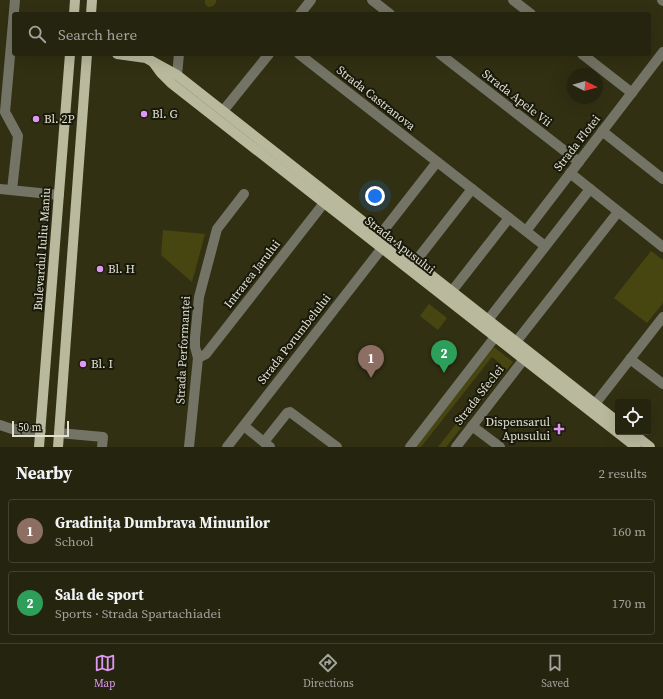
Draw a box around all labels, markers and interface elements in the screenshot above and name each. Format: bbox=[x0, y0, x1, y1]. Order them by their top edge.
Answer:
search box bbox=[12, 12, 651, 56]
icon: search bbox=[26, 23, 48, 45]
text: Search here bbox=[58, 24, 137, 45]
street label: Strada Castranova bbox=[333, 62, 420, 134]
street label: Strada Apele Vii bbox=[479, 66, 555, 130]
north arrow bbox=[567, 68, 603, 104]
place label: Bl. G bbox=[152, 106, 178, 122]
marker: Bl. G bbox=[139, 109, 149, 119]
place label: Bl. 2P bbox=[44, 111, 74, 127]
street label: Strada Flotei bbox=[550, 111, 604, 174]
marker: Bl. 2P bbox=[31, 114, 41, 124]
your location bbox=[365, 186, 385, 206]
street label: Bulevardul Iuliu Maniu bbox=[30, 187, 54, 311]
street label: Strada Apusului bbox=[362, 213, 438, 278]
street label: Intrarea Jarului bbox=[220, 236, 284, 312]
place label: Bl. H bbox=[108, 261, 135, 277]
marker: Bl. H bbox=[95, 264, 105, 274]
street label: Strada Porumbelului bbox=[254, 290, 335, 387]
street label: Strada Performanței bbox=[172, 295, 194, 404]
pin: 2 bbox=[431, 340, 457, 373]
pin: 1 bbox=[358, 345, 384, 378]
place label: Bl. I bbox=[91, 356, 113, 372]
marker: Bl. I bbox=[78, 359, 88, 369]
street label: Strada Sfeclei bbox=[451, 362, 508, 428]
map controls bbox=[615, 399, 651, 435]
button: locate bbox=[615, 399, 651, 435]
place label: Dispensarul Apusului bbox=[486, 414, 550, 444]
scale bar bbox=[12, 419, 69, 438]
text: 50 m bbox=[18, 420, 41, 435]
marker: Dispensarul Apusului bbox=[553, 423, 565, 435]
text: Nearby bbox=[16, 461, 72, 485]
text: 2 results bbox=[599, 465, 647, 482]
text: Gradinița Dumbrava Minunilor bbox=[55, 512, 270, 533]
text: 1 bbox=[26, 523, 34, 540]
text: 160 m bbox=[612, 523, 646, 540]
text: School bbox=[55, 533, 94, 550]
text: Sala de sport bbox=[55, 584, 144, 605]
text: 2 bbox=[26, 595, 34, 612]
text: 170 m bbox=[612, 595, 646, 612]
text: Sports · Strada Spartachiadei bbox=[55, 605, 221, 622]
tab: Map bbox=[94, 652, 116, 691]
tab: Directions bbox=[303, 652, 354, 691]
tab: Saved bbox=[541, 652, 569, 691]

